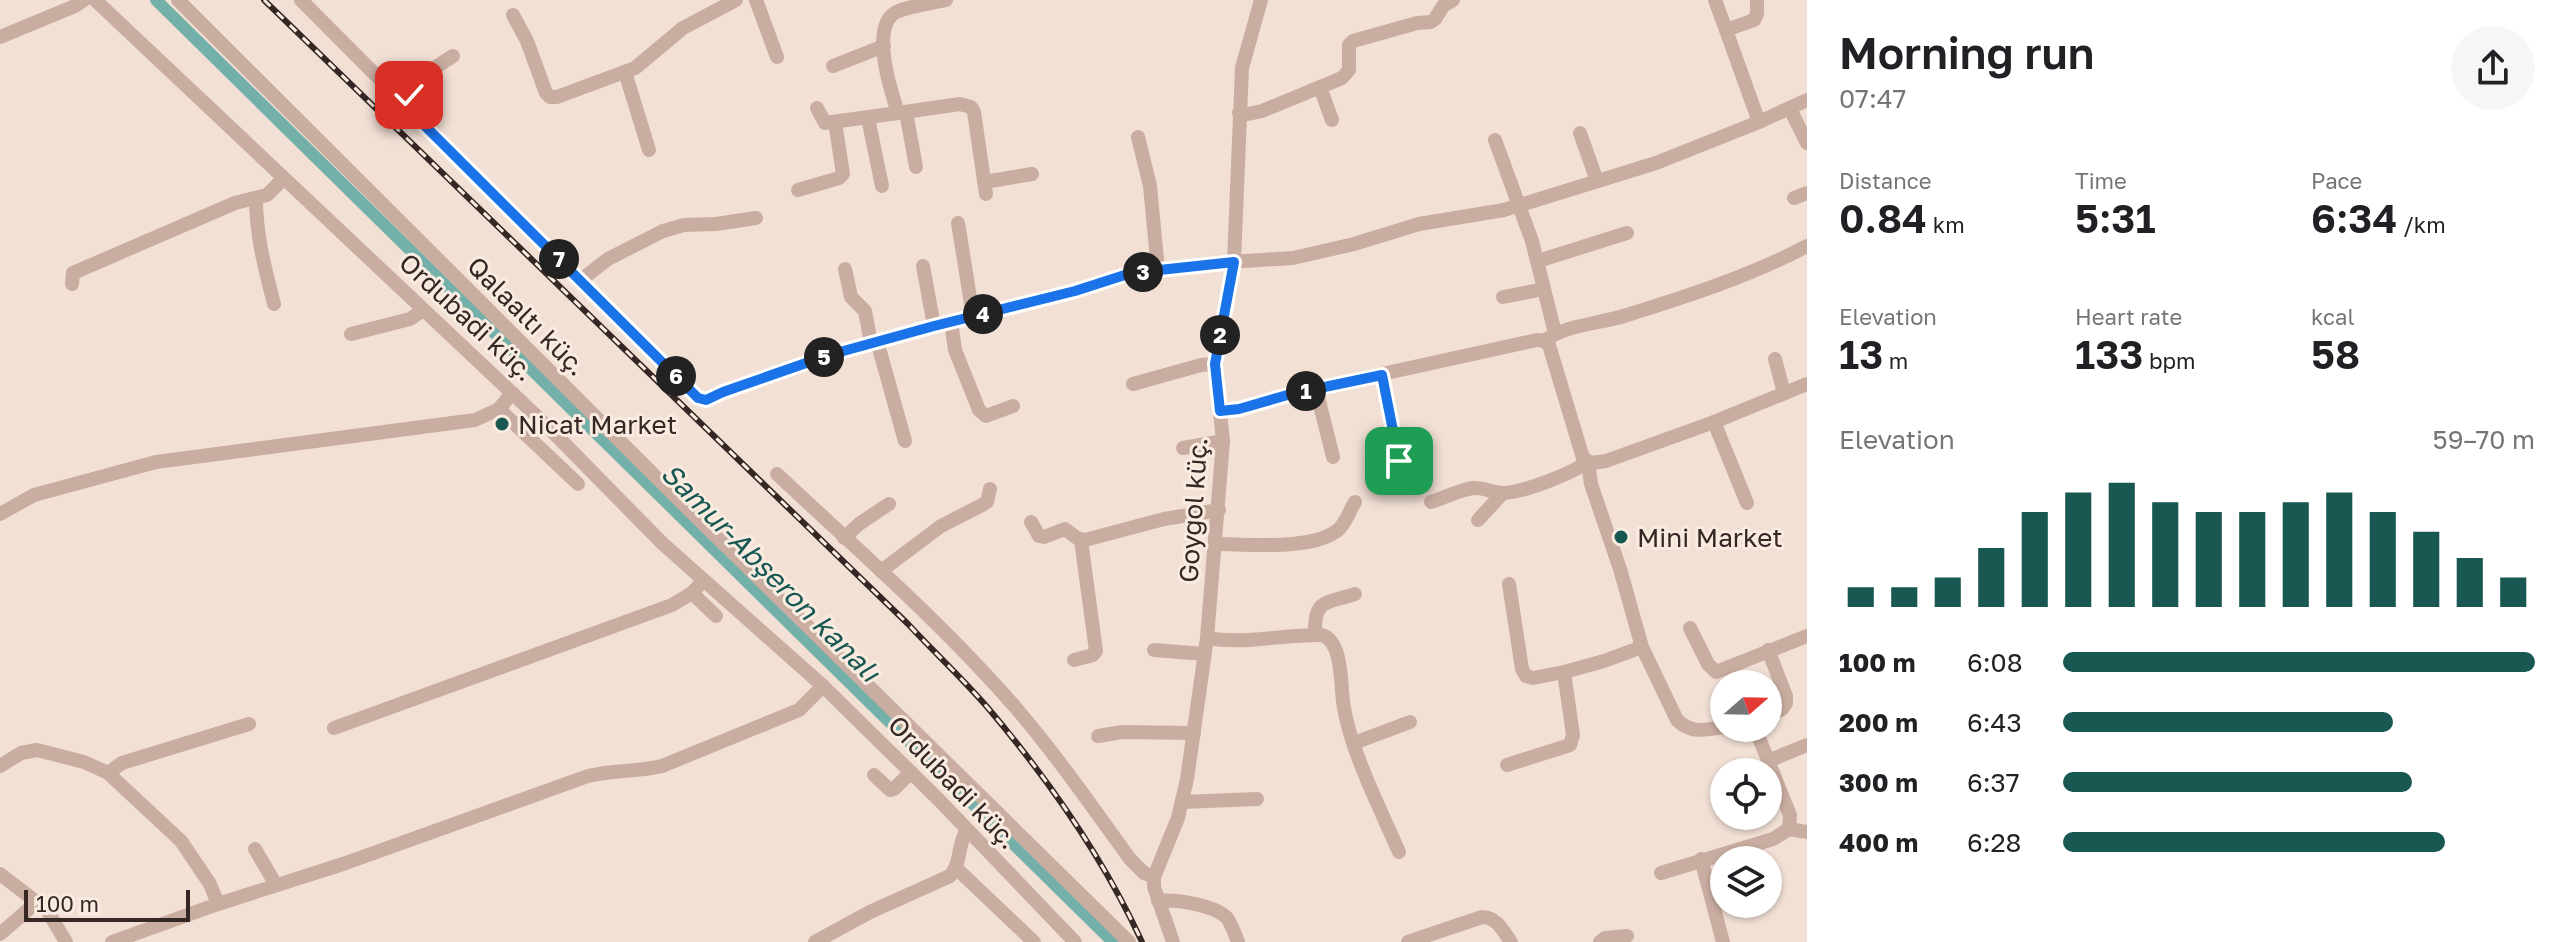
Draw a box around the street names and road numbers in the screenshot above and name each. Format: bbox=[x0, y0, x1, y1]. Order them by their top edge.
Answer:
street label: Ordubadi küç. bbox=[393, 247, 541, 387]
street label: Qalaaltı küç. bbox=[461, 250, 593, 382]
street label: Goygol küç. bbox=[1172, 436, 1214, 584]
street label: Ordubadi küç. bbox=[882, 709, 1024, 855]

